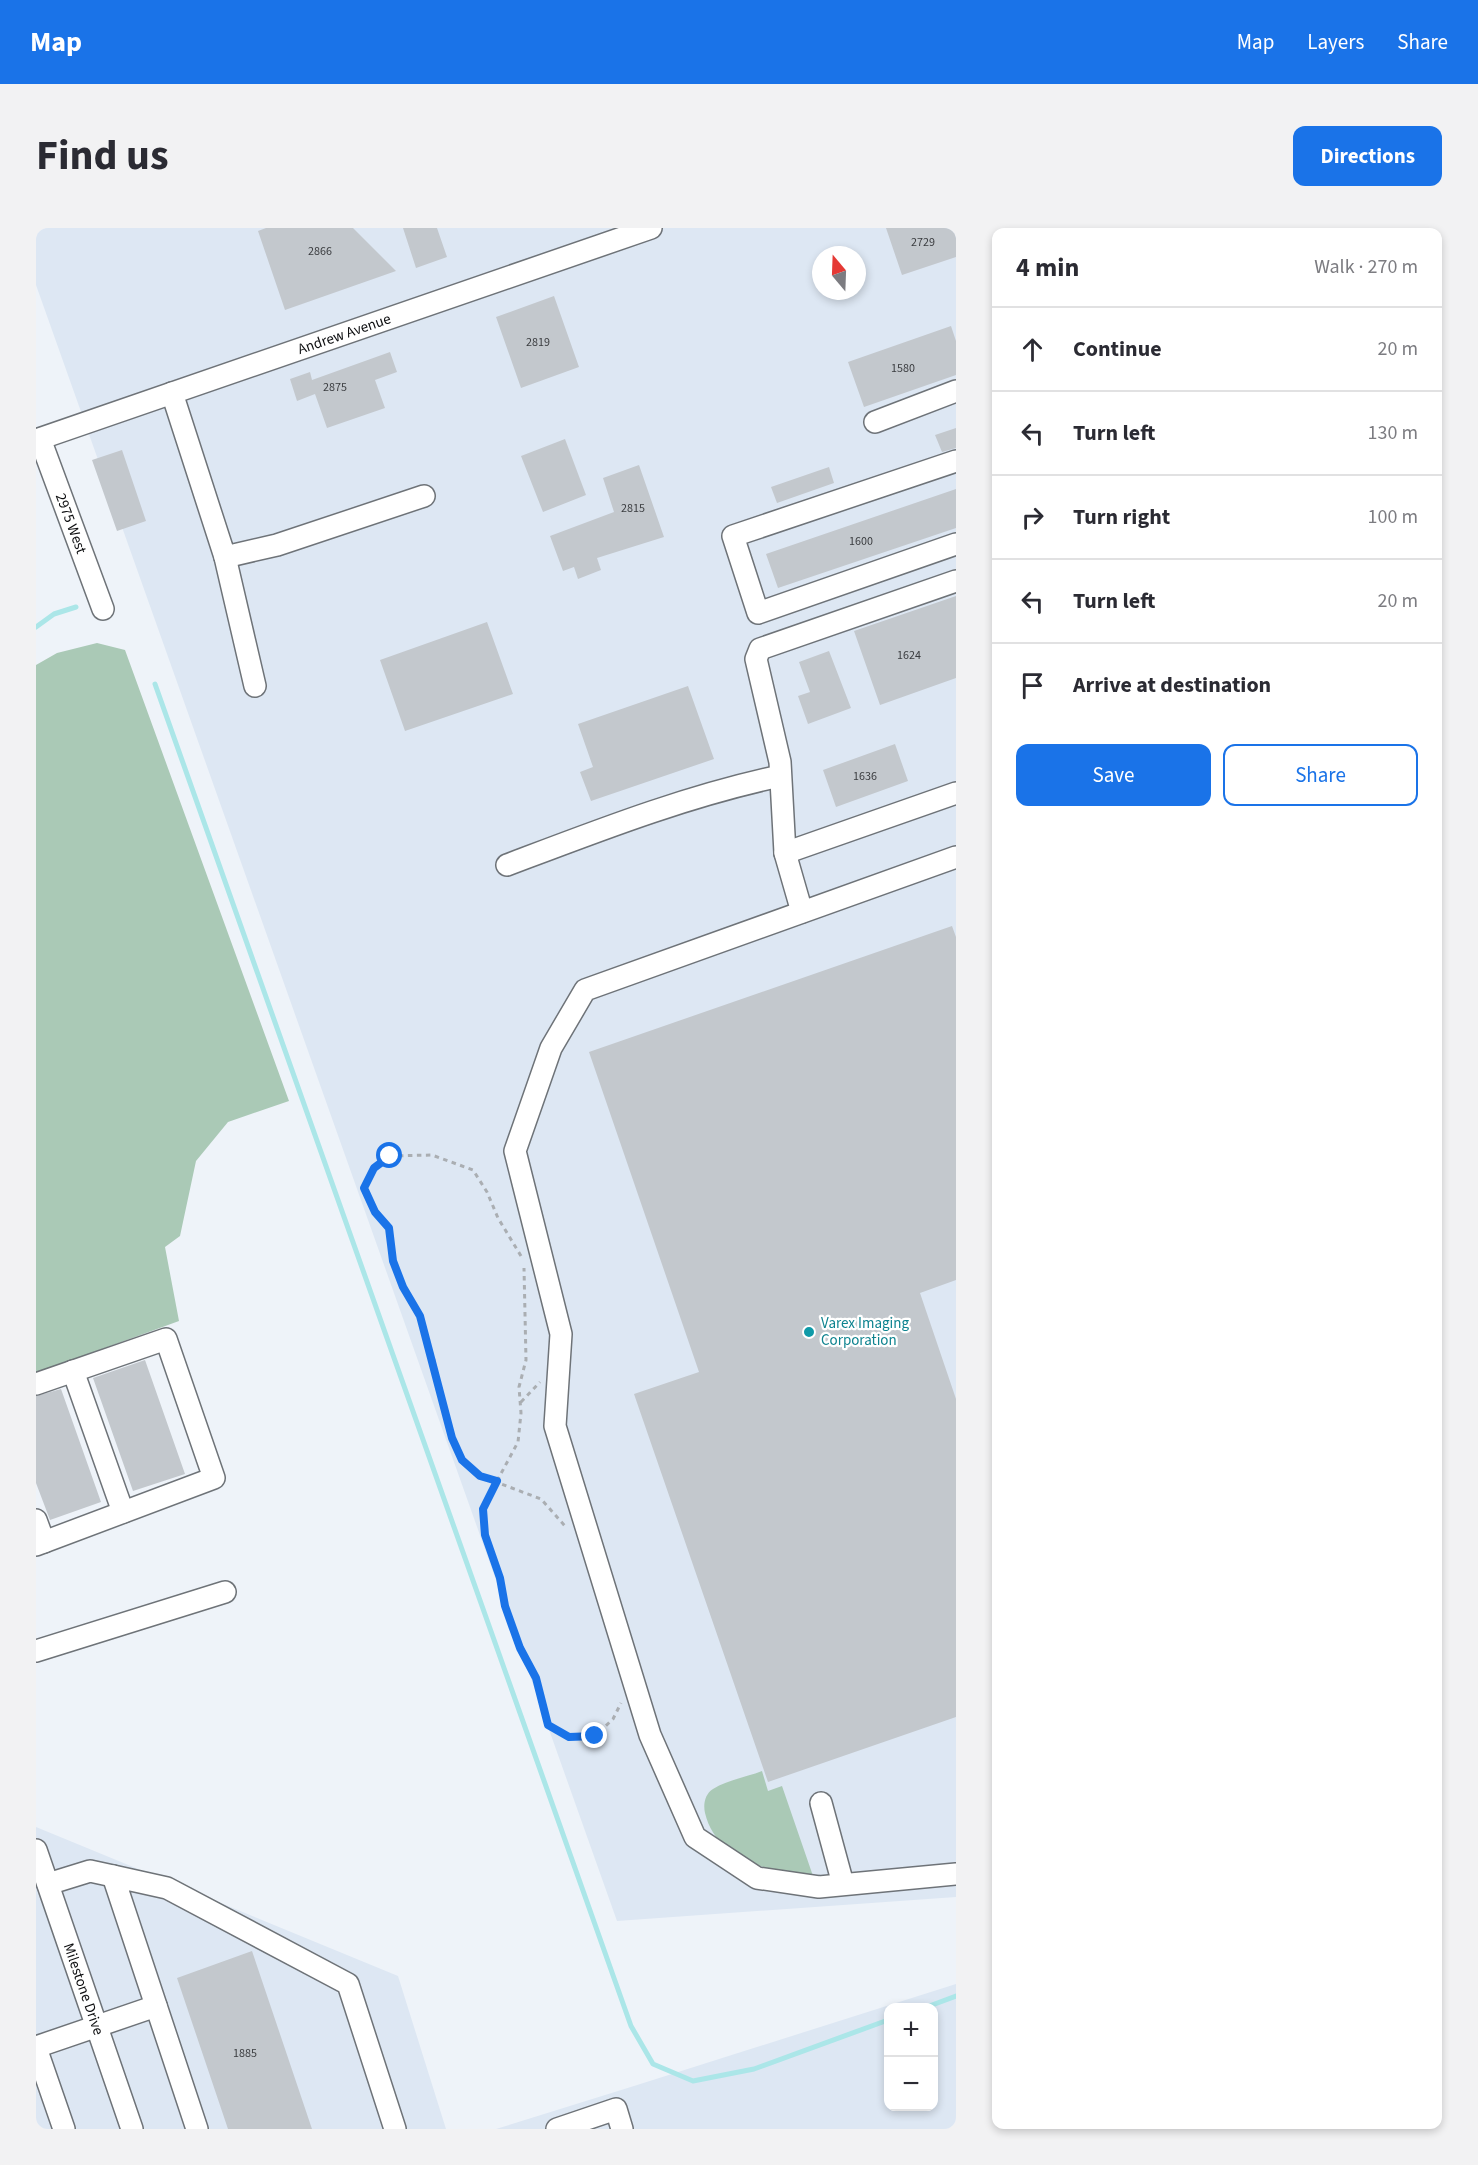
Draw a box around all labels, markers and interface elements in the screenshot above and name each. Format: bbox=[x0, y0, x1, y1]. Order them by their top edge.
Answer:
text: Map bbox=[30, 22, 82, 62]
text: Map bbox=[1237, 27, 1274, 57]
text: Layers bbox=[1307, 27, 1364, 57]
text: Share bbox=[1397, 27, 1448, 57]
text: Find us bbox=[36, 126, 169, 186]
button: Directions bbox=[1293, 126, 1442, 186]
house number: 2729 bbox=[911, 234, 935, 251]
house number: 2866 bbox=[308, 243, 332, 260]
north arrow bbox=[812, 246, 866, 300]
text: 4 min bbox=[1016, 249, 1079, 286]
text: Walk · 270 m bbox=[1314, 253, 1418, 281]
street label: Andrew Avenue bbox=[295, 308, 394, 360]
icon: ahead bbox=[1016, 333, 1049, 366]
text: Continue bbox=[1073, 333, 1162, 365]
house number: 2819 bbox=[526, 334, 550, 351]
text: 20 m bbox=[1378, 335, 1418, 363]
house number: 1580 bbox=[891, 360, 915, 377]
house number: 2875 bbox=[323, 379, 347, 396]
icon: left bbox=[1016, 417, 1049, 450]
text: Turn left bbox=[1073, 417, 1155, 449]
text: 130 m bbox=[1368, 419, 1418, 447]
street label: 2975 West bbox=[50, 490, 92, 557]
house number: 2815 bbox=[621, 500, 645, 517]
icon: right bbox=[1016, 501, 1049, 534]
text: Turn right bbox=[1073, 501, 1170, 533]
text: 100 m bbox=[1368, 503, 1418, 531]
house number: 1600 bbox=[849, 533, 873, 550]
icon: left bbox=[1016, 585, 1049, 618]
text: Turn left bbox=[1073, 585, 1155, 617]
text: 20 m bbox=[1378, 587, 1418, 615]
house number: 1624 bbox=[897, 647, 921, 664]
icon: arrive bbox=[1016, 669, 1049, 702]
text: Arrive at destination bbox=[1073, 669, 1271, 701]
button: Save bbox=[1016, 744, 1211, 806]
button: Share bbox=[1223, 744, 1418, 806]
house number: 1636 bbox=[853, 768, 877, 785]
route start bbox=[376, 1142, 402, 1168]
place label: Varex Imaging Corporation bbox=[821, 1313, 909, 1351]
marker: Varex Imaging Corporation bbox=[802, 1325, 816, 1339]
route end bbox=[581, 1722, 607, 1748]
street label: Milestone Drive bbox=[58, 1940, 109, 2038]
map controls bbox=[884, 2003, 938, 2111]
button: + bbox=[884, 2003, 938, 2057]
house number: 1885 bbox=[233, 2045, 257, 2062]
button: − bbox=[884, 2057, 938, 2111]

